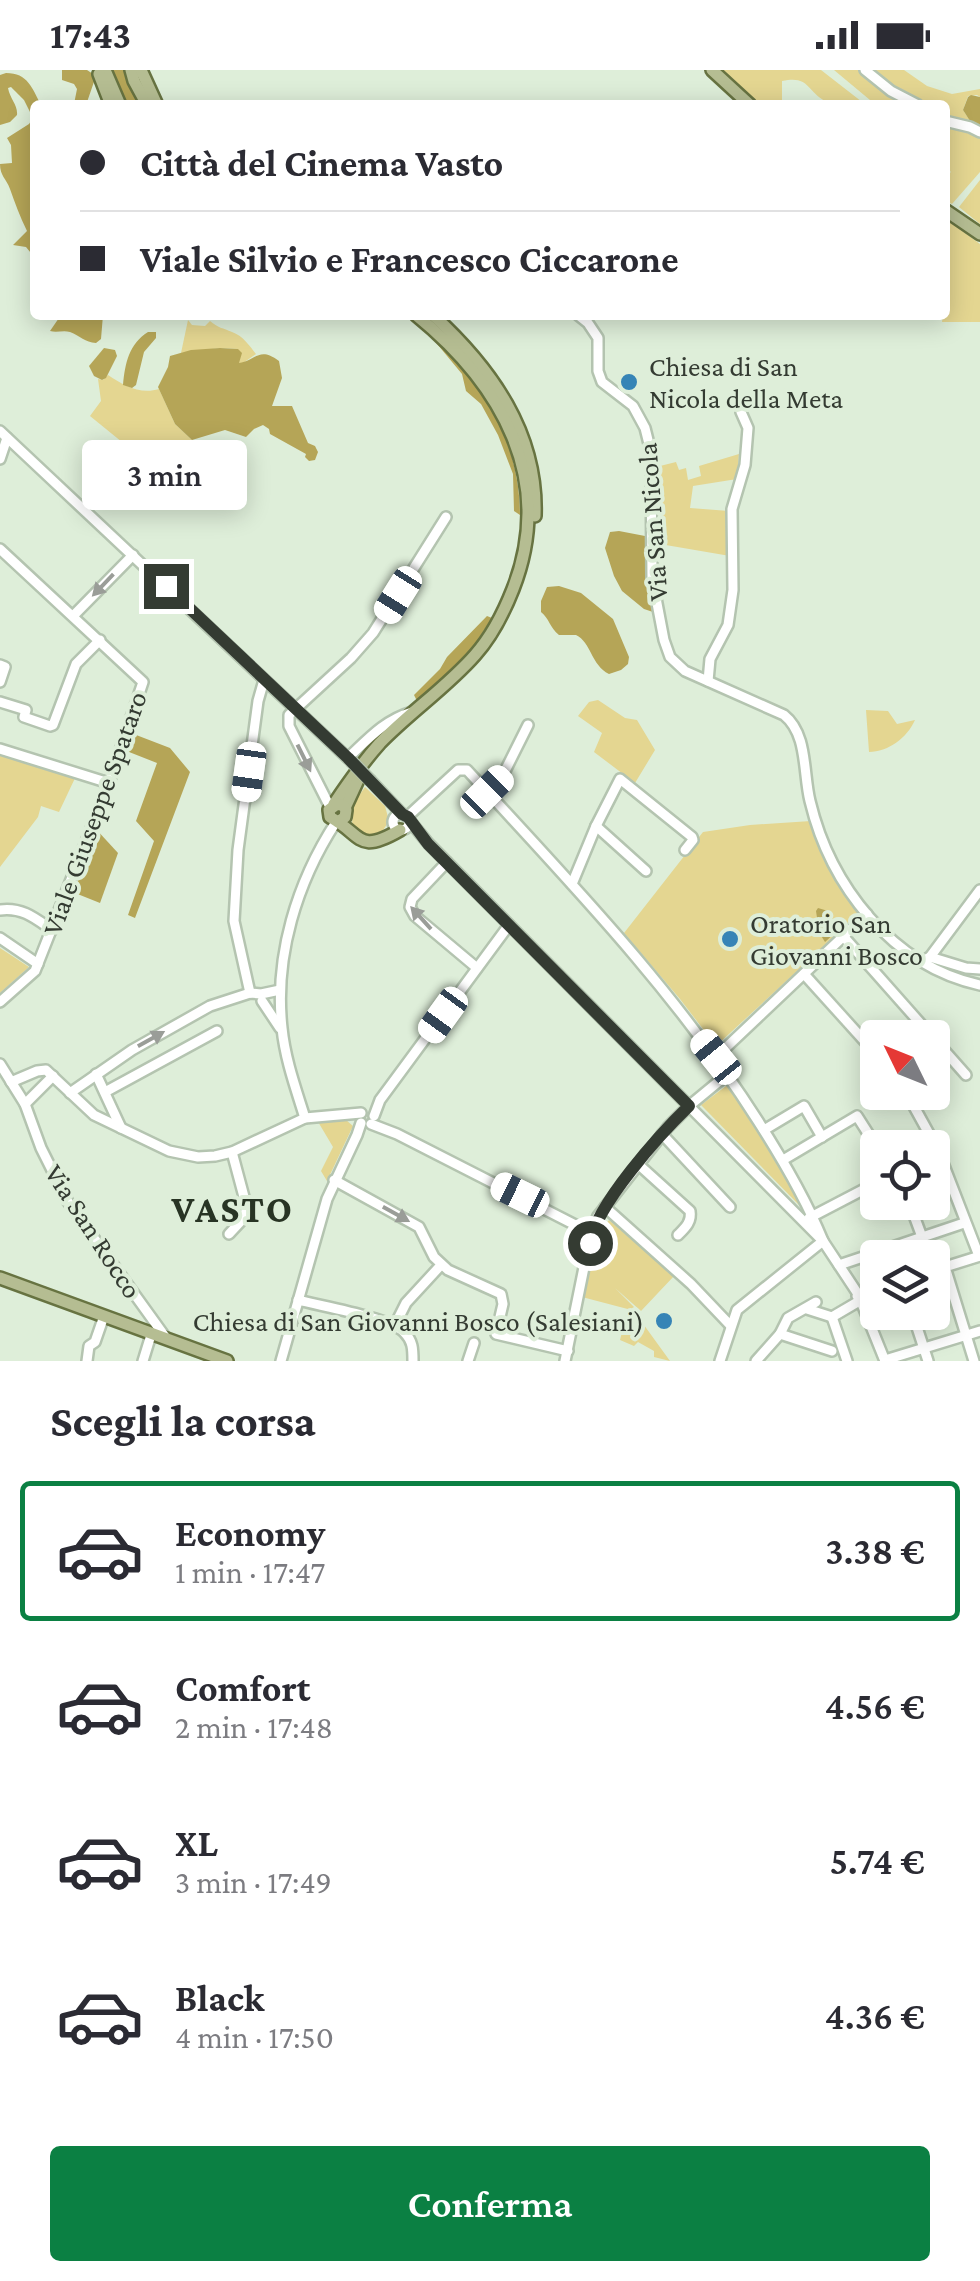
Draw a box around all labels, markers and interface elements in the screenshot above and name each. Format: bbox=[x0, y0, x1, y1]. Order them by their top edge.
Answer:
text: 17:43 bbox=[50, 14, 131, 56]
text: Città del Cinema Vasto bbox=[140, 142, 503, 184]
text: Viale Silvio e Francesco Ciccarone bbox=[140, 238, 679, 280]
place label: Chiesa di San Nicola della Meta bbox=[649, 351, 843, 414]
marker: Chiesa di San Nicola della Meta bbox=[618, 371, 640, 393]
callout: 3 min bbox=[84, 441, 248, 511]
street label: Via San Nicola bbox=[631, 442, 674, 602]
text: 3 min bbox=[127, 457, 202, 493]
car bbox=[369, 562, 427, 628]
route end bbox=[144, 564, 189, 609]
one-way arrow bbox=[92, 573, 116, 597]
street label: Viale Giuseppe Spataro bbox=[36, 687, 153, 939]
car bbox=[230, 740, 268, 804]
one-way arrow bbox=[296, 744, 313, 773]
car bbox=[455, 760, 519, 824]
one-way arrow bbox=[410, 906, 432, 931]
place label: Oratorio San Giovanni Bosco bbox=[750, 908, 923, 971]
marker: Oratorio San Giovanni Bosco bbox=[719, 928, 741, 950]
car bbox=[413, 982, 473, 1048]
north arrow bbox=[860, 1020, 950, 1110]
map controls bbox=[860, 1020, 950, 1330]
car bbox=[685, 1024, 747, 1090]
one-way arrow bbox=[137, 1030, 165, 1048]
button: locate bbox=[860, 1130, 950, 1220]
street label: Via San Rocco bbox=[39, 1159, 148, 1304]
car bbox=[486, 1168, 554, 1222]
district label: VASTO bbox=[170, 1188, 295, 1230]
one-way arrow bbox=[381, 1206, 410, 1223]
route start bbox=[568, 1221, 613, 1266]
button: layers bbox=[860, 1240, 950, 1330]
place label: Chiesa di San Giovanni Bosco (Salesiani) bbox=[193, 1306, 644, 1338]
marker: Chiesa di San Giovanni Bosco (Salesiani) bbox=[653, 1310, 675, 1332]
text: Scegli la corsa bbox=[50, 1396, 316, 1446]
icon: car bbox=[55, 1506, 145, 1596]
text: Economy bbox=[175, 1512, 325, 1554]
text: 3.38 € bbox=[825, 1530, 925, 1572]
text: 1 min · 17:47 bbox=[175, 1554, 325, 1590]
icon: car bbox=[55, 1661, 145, 1751]
text: Comfort bbox=[175, 1667, 311, 1709]
text: 4.56 € bbox=[825, 1685, 925, 1727]
text: 2 min · 17:48 bbox=[175, 1709, 333, 1745]
icon: car bbox=[55, 1816, 145, 1906]
text: XL bbox=[175, 1822, 218, 1864]
text: 5.74 € bbox=[830, 1840, 925, 1882]
text: 3 min · 17:49 bbox=[175, 1864, 332, 1900]
icon: car bbox=[55, 1971, 145, 2061]
text: Black bbox=[175, 1977, 264, 2019]
text: 4.36 € bbox=[825, 1995, 925, 2037]
text: 4 min · 17:50 bbox=[175, 2019, 334, 2055]
button: Conferma bbox=[50, 2146, 930, 2261]

